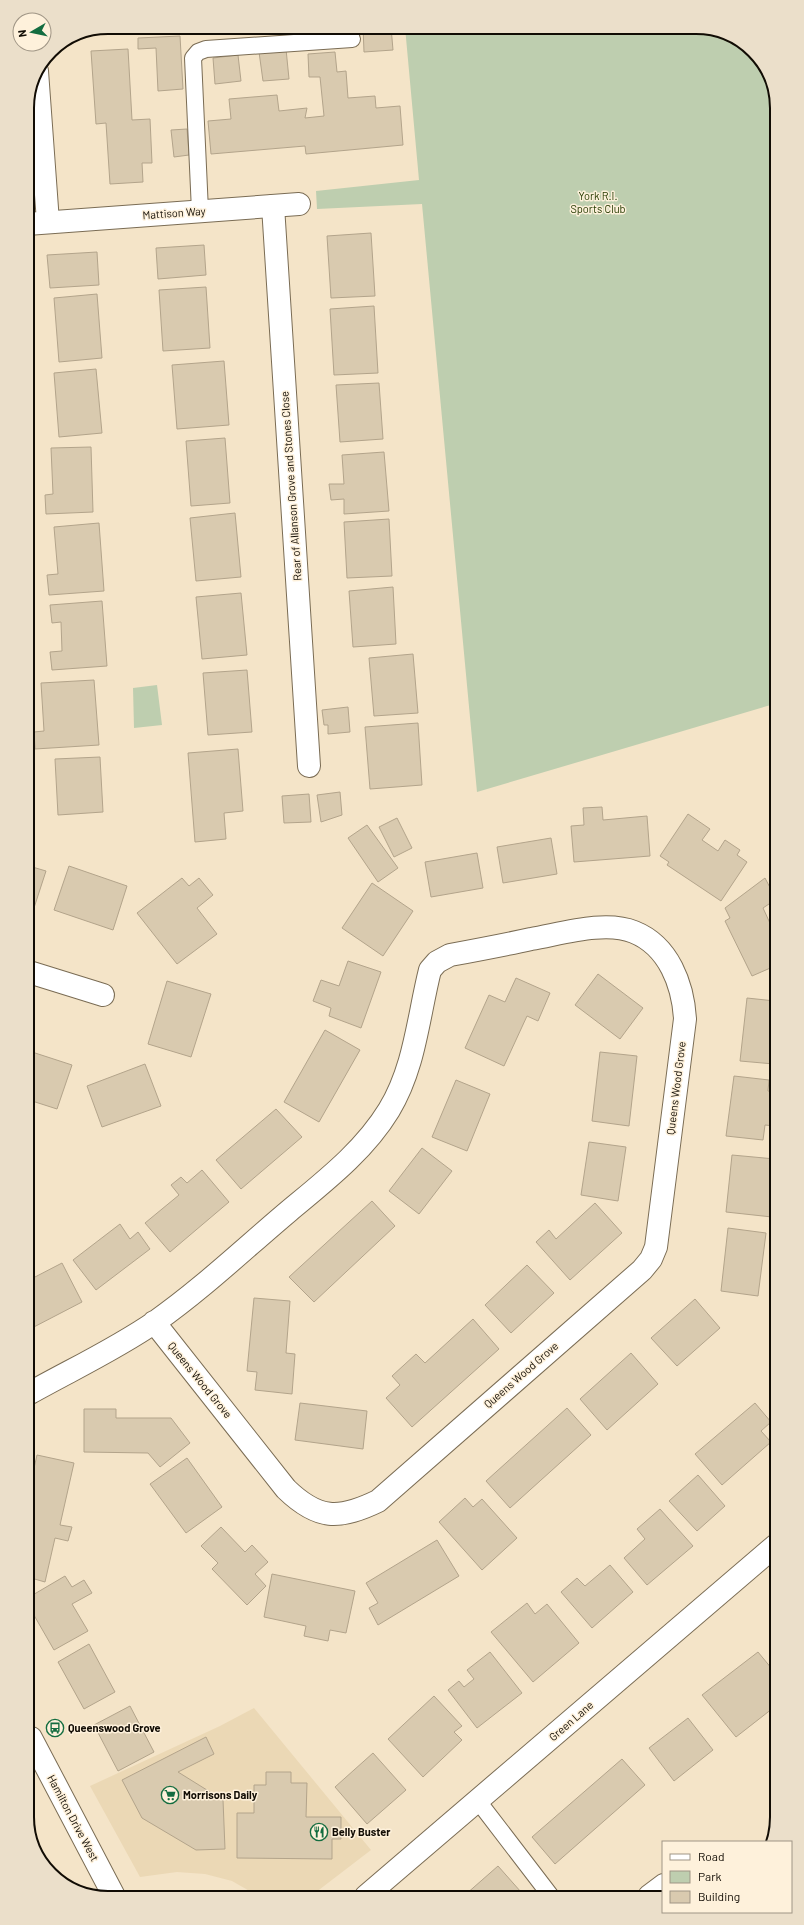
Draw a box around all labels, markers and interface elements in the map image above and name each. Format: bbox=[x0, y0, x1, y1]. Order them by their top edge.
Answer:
north arrow bbox=[12, 12, 52, 52]
text: N bbox=[15, 29, 29, 38]
park label: York R.I. Sports Club bbox=[570, 189, 626, 215]
street label: Mattison Way bbox=[142, 204, 206, 221]
street label: Rear of Allanson Grove and Stones Close bbox=[277, 391, 304, 581]
street label: Queens Wood Grove bbox=[663, 1040, 688, 1135]
street label: Queens Wood Grove bbox=[166, 1339, 235, 1420]
street label: Queens Wood Grove bbox=[481, 1339, 561, 1410]
street label: Green Lane bbox=[546, 1698, 595, 1743]
bus stop icon: Queenswood Grove bbox=[45, 1718, 65, 1738]
place label: Queenswood Grove bbox=[68, 1721, 161, 1734]
street label: Hamilton Drive West bbox=[45, 1772, 102, 1863]
supermarket icon: Morrisons Daily bbox=[160, 1785, 180, 1805]
place label: Morrisons Daily bbox=[183, 1788, 258, 1801]
restaurant icon: Belly Buster bbox=[309, 1822, 329, 1842]
place label: Belly Buster bbox=[332, 1825, 391, 1838]
legend bbox=[662, 1841, 792, 1913]
text: Road bbox=[698, 1849, 725, 1863]
text: Park bbox=[698, 1869, 722, 1883]
text: Building bbox=[698, 1889, 740, 1903]

